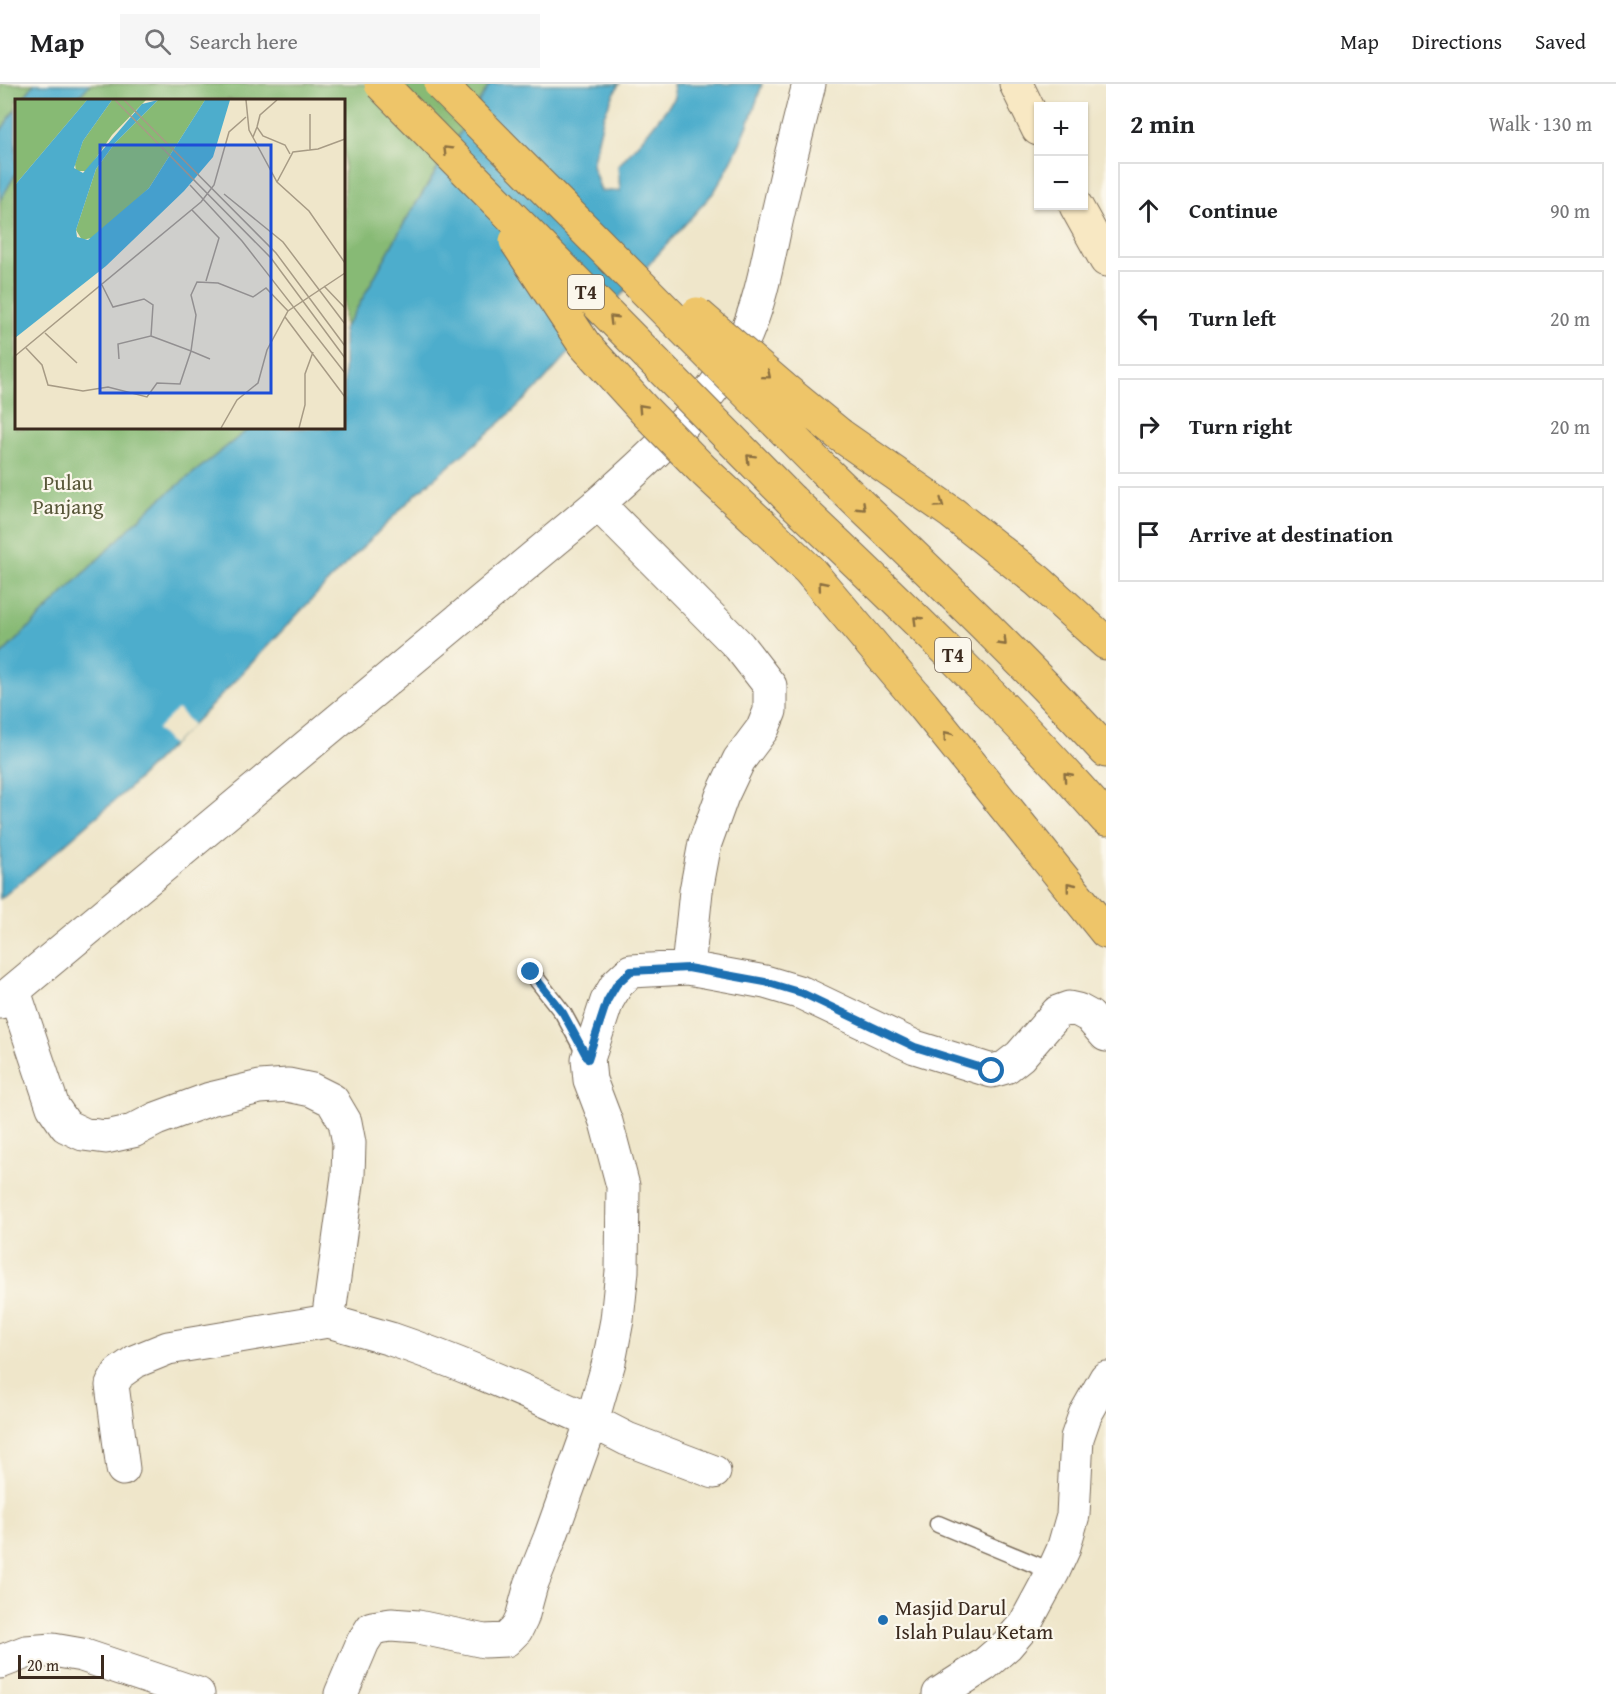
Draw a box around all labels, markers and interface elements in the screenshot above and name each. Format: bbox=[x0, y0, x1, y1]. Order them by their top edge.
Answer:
search box bbox=[120, 14, 540, 68]
text: Map bbox=[30, 21, 84, 62]
icon: search bbox=[141, 25, 174, 58]
text: Search here bbox=[189, 25, 298, 57]
text: Map bbox=[1340, 26, 1379, 57]
text: Directions bbox=[1412, 26, 1502, 57]
text: Saved bbox=[1535, 26, 1586, 57]
inset map bbox=[15, 99, 345, 429]
map controls bbox=[1034, 102, 1088, 210]
button: + bbox=[1034, 102, 1088, 156]
text: 2 min bbox=[1130, 104, 1195, 143]
text: Walk · 130 m bbox=[1489, 109, 1592, 138]
one-way arrow bbox=[443, 147, 454, 157]
button: − bbox=[1034, 156, 1088, 210]
icon: ahead bbox=[1132, 194, 1165, 227]
text: Continue bbox=[1189, 194, 1278, 226]
text: 90 m bbox=[1550, 196, 1590, 225]
road number: T4 bbox=[568, 275, 604, 309]
icon: left bbox=[1132, 302, 1165, 335]
text: Turn left bbox=[1189, 302, 1276, 334]
text: 20 m bbox=[1550, 304, 1590, 333]
one-way arrow bbox=[610, 316, 621, 327]
one-way arrow bbox=[760, 368, 771, 379]
one-way arrow bbox=[638, 404, 649, 414]
icon: right bbox=[1132, 410, 1165, 443]
text: Turn right bbox=[1189, 410, 1292, 442]
text: 20 m bbox=[1550, 412, 1590, 441]
one-way arrow bbox=[746, 455, 757, 465]
park label: Pulau Panjang bbox=[33, 467, 104, 522]
one-way arrow bbox=[933, 497, 944, 508]
one-way arrow bbox=[856, 500, 866, 511]
icon: arrive bbox=[1132, 518, 1165, 551]
text: Arrive at destination bbox=[1189, 518, 1393, 550]
one-way arrow bbox=[818, 581, 829, 592]
one-way arrow bbox=[913, 617, 924, 628]
one-way arrow bbox=[995, 635, 1006, 646]
road number: T4 bbox=[935, 638, 971, 672]
one-way arrow bbox=[943, 731, 954, 742]
one-way arrow bbox=[1063, 772, 1074, 783]
one-way arrow bbox=[1066, 882, 1077, 893]
route end bbox=[517, 958, 543, 984]
route start bbox=[978, 1057, 1004, 1083]
place label: Masjid Darul Islah Pulau Ketam bbox=[895, 1592, 1053, 1647]
marker: Masjid Darul Islah Pulau Ketam bbox=[876, 1613, 890, 1627]
scale bar bbox=[18, 1652, 104, 1680]
text: 20 m bbox=[27, 1653, 59, 1677]

